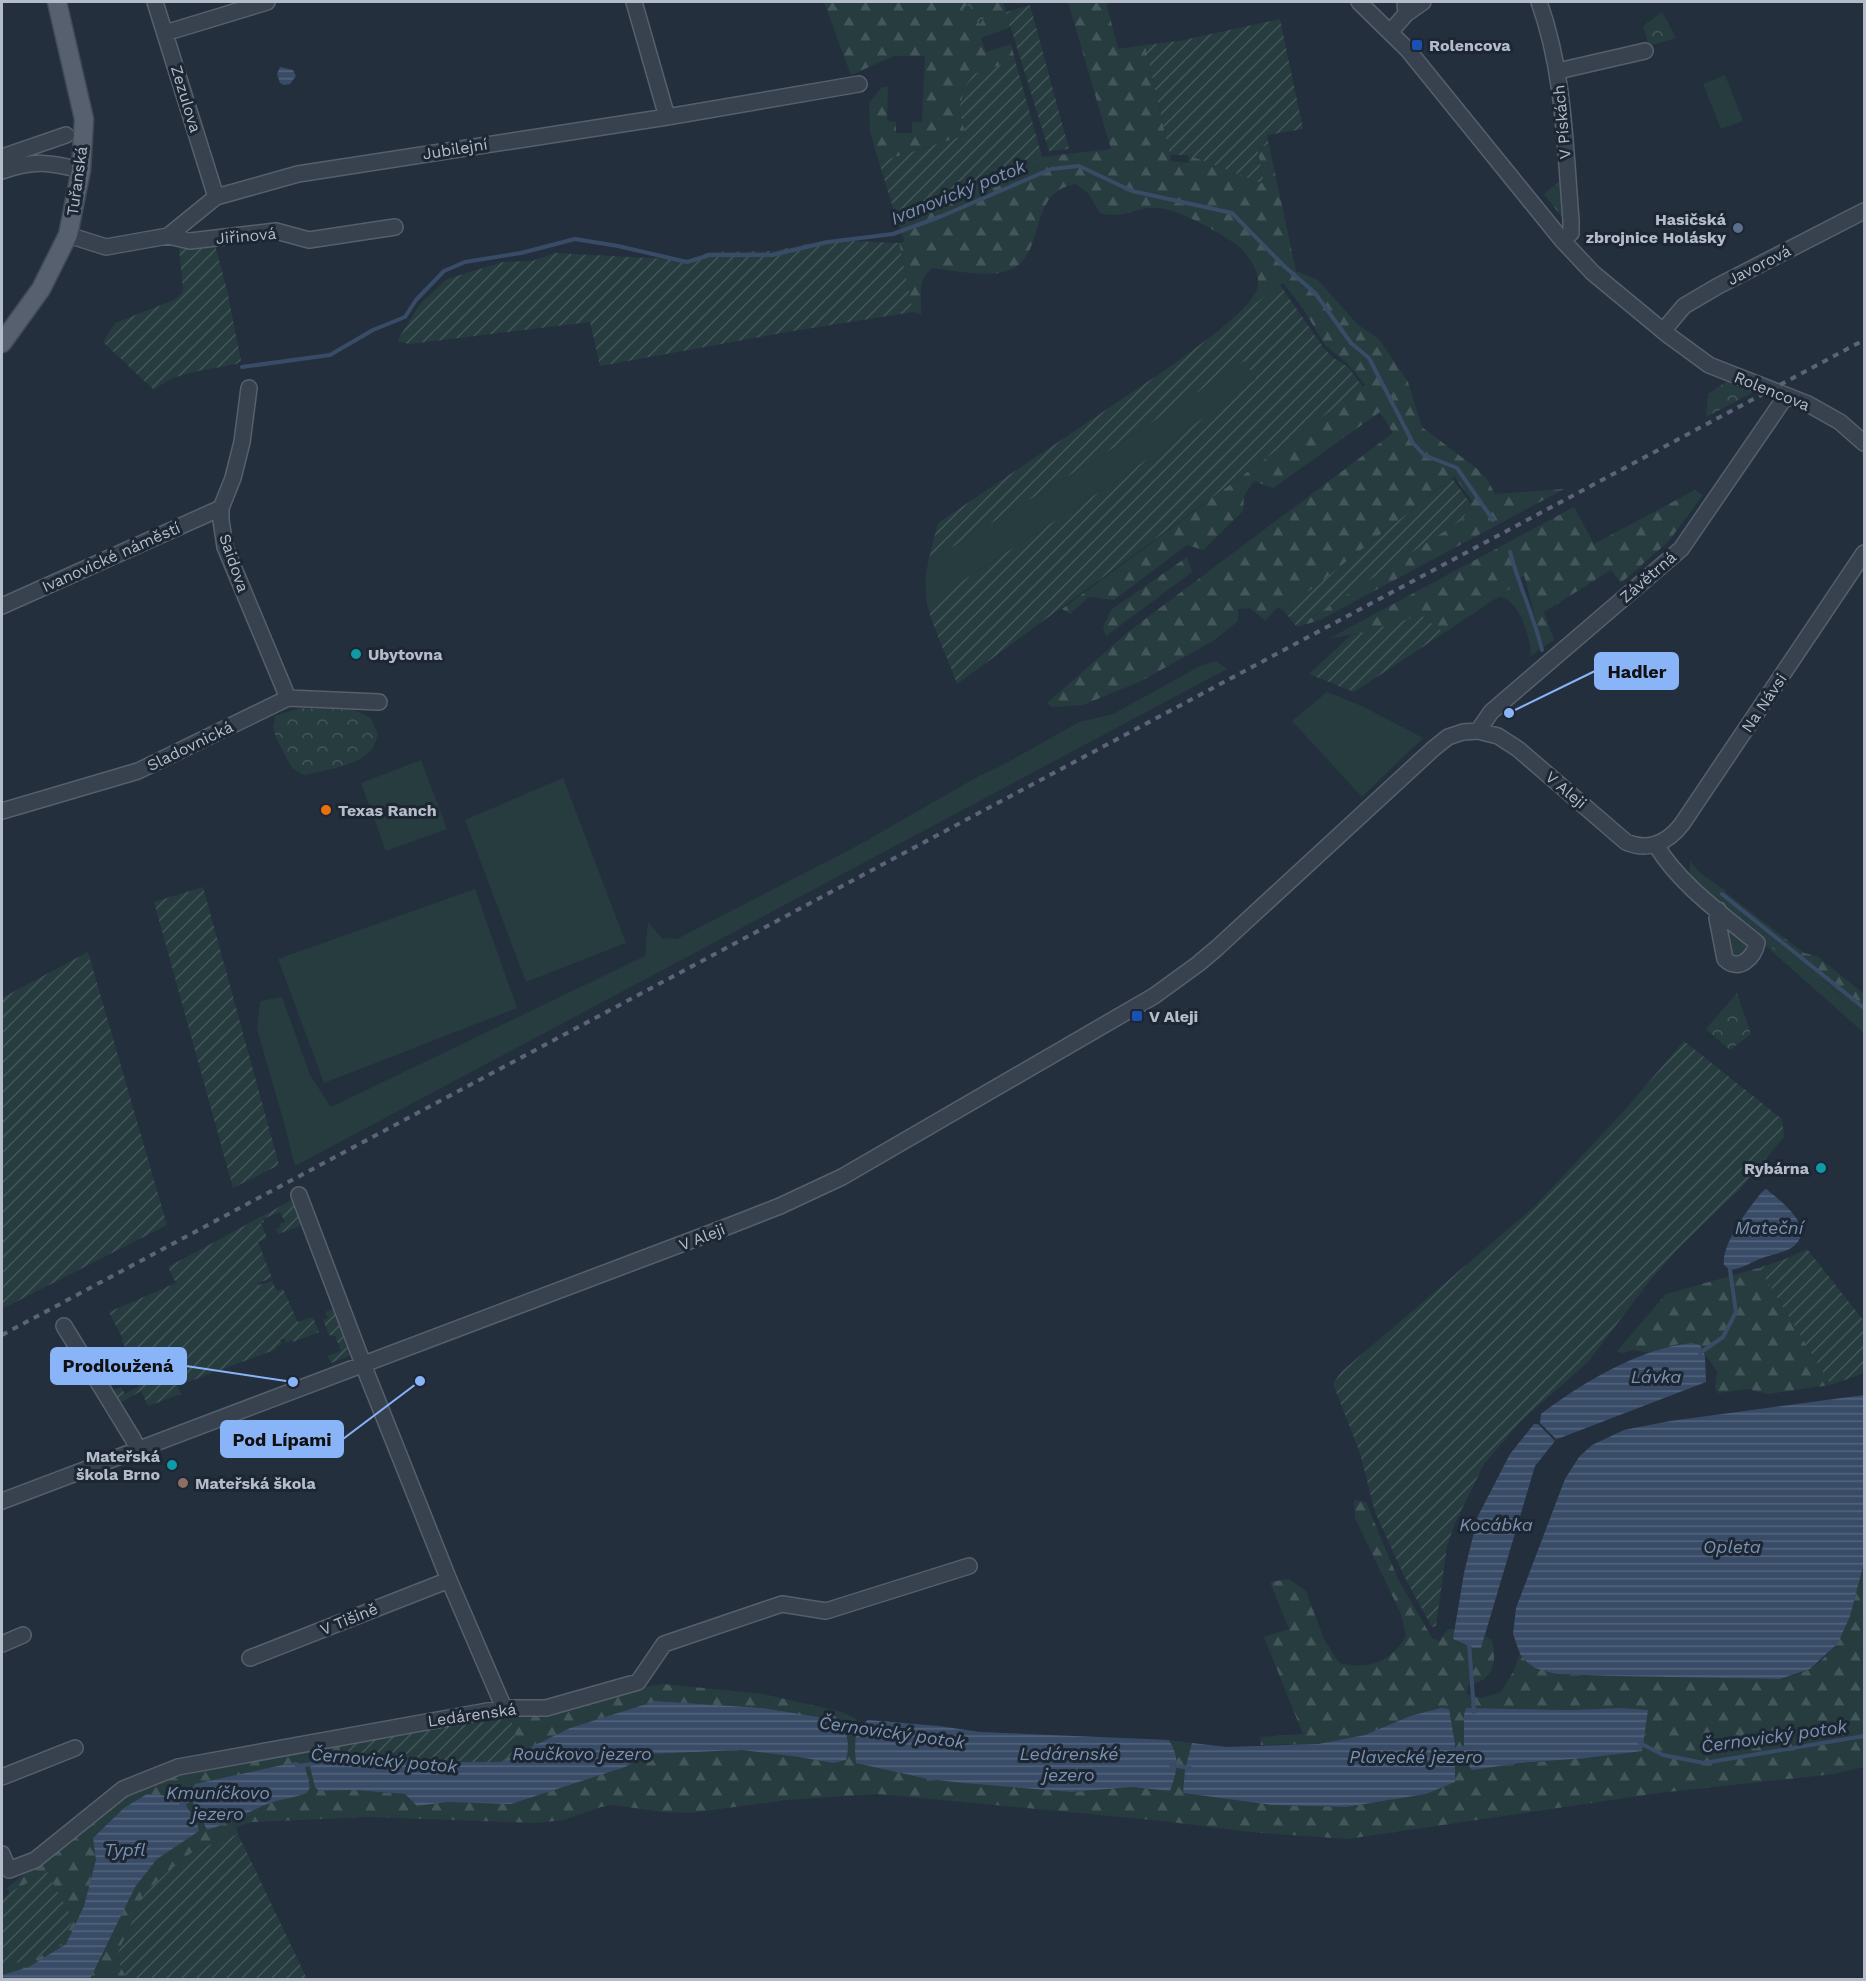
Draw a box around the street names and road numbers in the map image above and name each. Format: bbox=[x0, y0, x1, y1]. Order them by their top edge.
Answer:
street label: Zezulova bbox=[167, 63, 205, 135]
street label: V Pískách bbox=[1549, 84, 1575, 160]
street label: Jubilejní bbox=[421, 134, 489, 164]
street label: Tuřanská bbox=[63, 145, 91, 217]
street label: Jiřinová bbox=[215, 224, 277, 248]
street label: Javorová bbox=[1724, 241, 1794, 289]
street label: Rolencova bbox=[1731, 367, 1813, 415]
street label: Ivanovické náměstí bbox=[39, 518, 183, 596]
street label: Saidova bbox=[215, 531, 253, 595]
street label: Závětrná bbox=[1616, 547, 1680, 607]
street label: Na Návsi bbox=[1737, 670, 1791, 736]
street label: Sladovnická bbox=[144, 717, 236, 775]
street label: V Aleji bbox=[1542, 767, 1590, 813]
street label: V Aleji bbox=[676, 1220, 728, 1254]
street label: V Tišině bbox=[317, 1599, 381, 1639]
street label: Ledárenská bbox=[426, 1699, 518, 1731]

